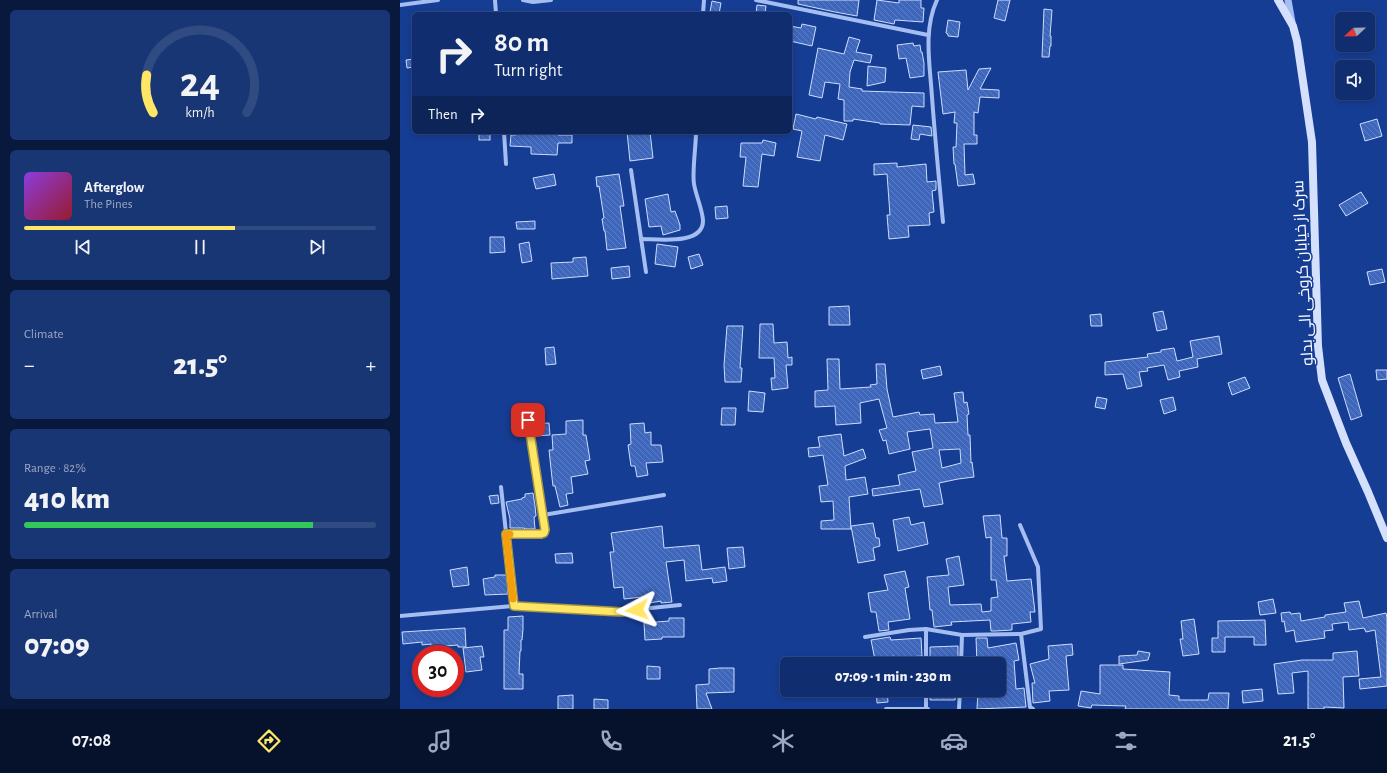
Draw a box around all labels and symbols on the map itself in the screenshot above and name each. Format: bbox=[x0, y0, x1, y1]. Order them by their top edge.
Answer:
north arrow bbox=[1335, 12, 1375, 52]
street label: سرک از خیابان کروخی الی بدلو bbox=[1290, 180, 1318, 366]
pin bbox=[511, 403, 545, 437]
position arrow bbox=[616, 589, 658, 631]
speed limit sign: 30 bbox=[412, 645, 464, 697]

